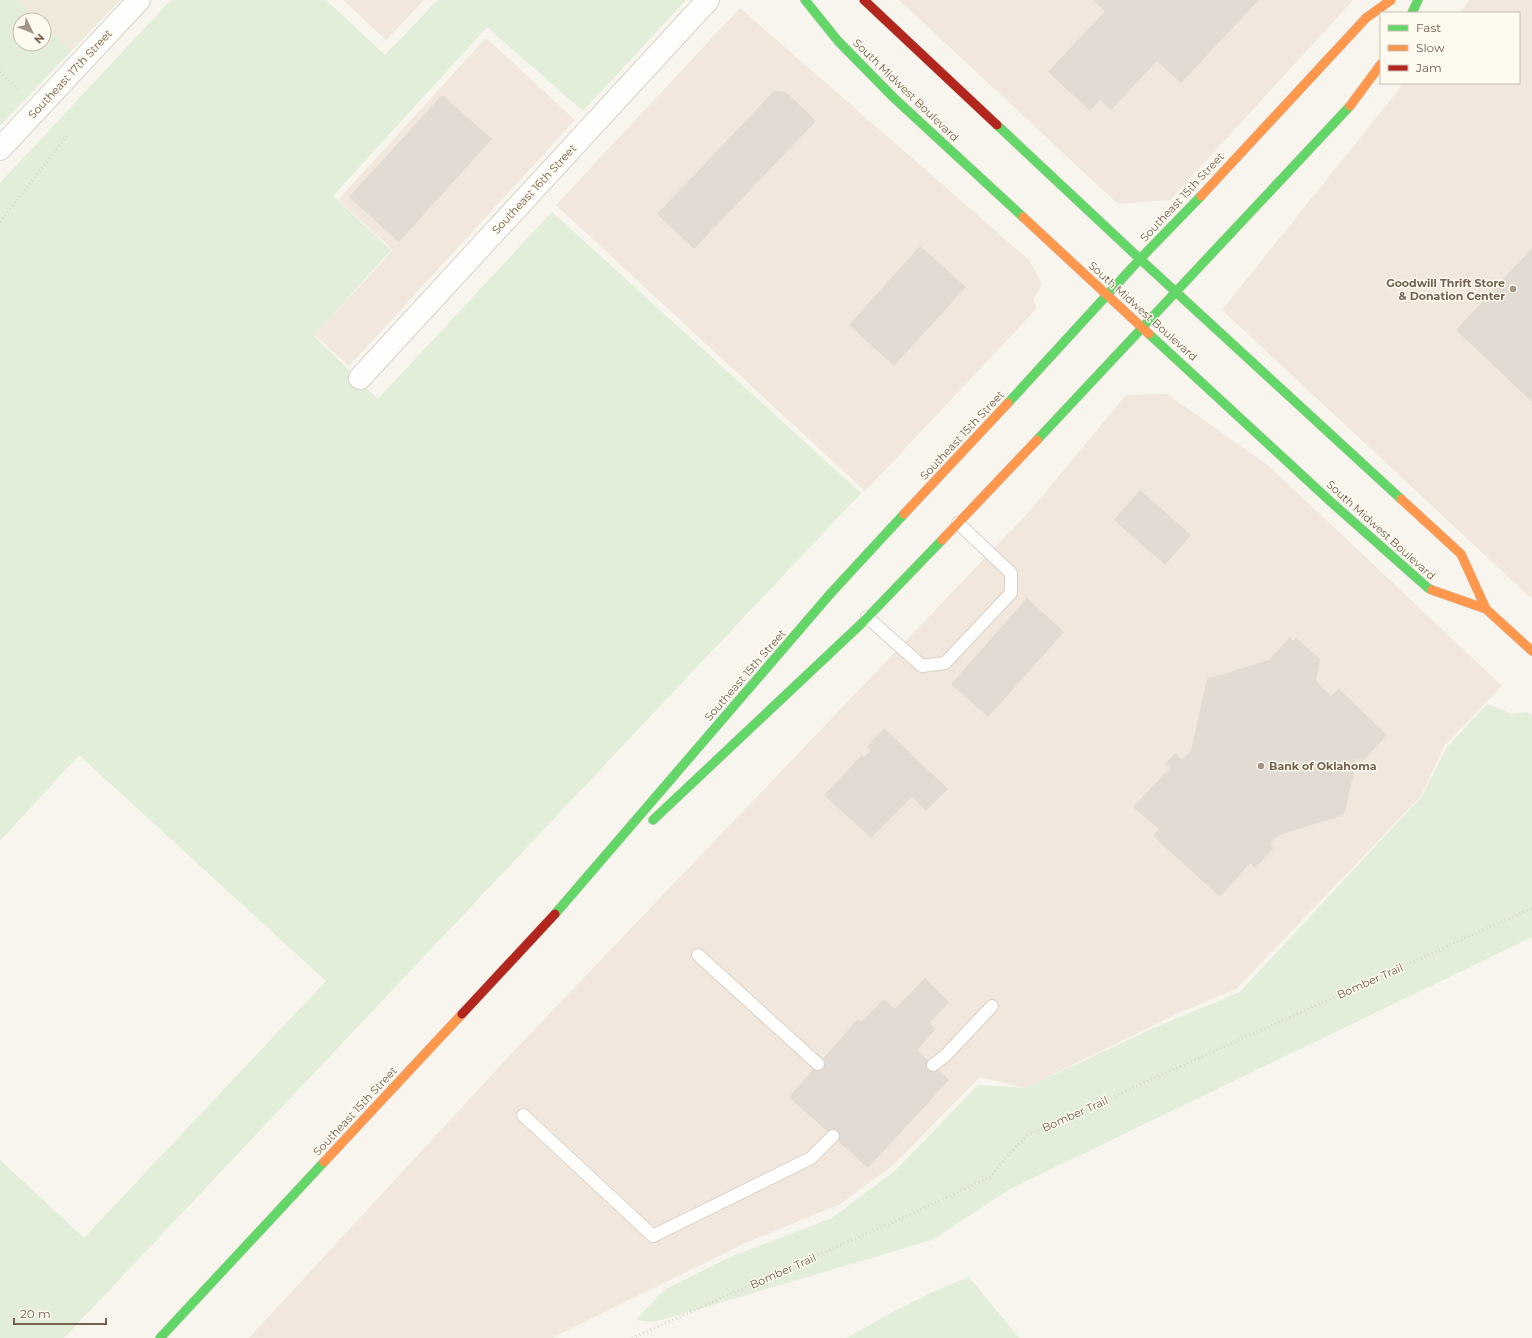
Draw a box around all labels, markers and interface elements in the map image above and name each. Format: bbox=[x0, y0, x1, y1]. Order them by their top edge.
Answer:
north arrow bbox=[12, 12, 52, 52]
legend bbox=[1380, 12, 1520, 84]
text: Fast bbox=[1416, 20, 1441, 35]
street label: Southeast 17th Street bbox=[25, 26, 115, 122]
text: N bbox=[31, 31, 47, 47]
street label: South Midwest Boulevard bbox=[850, 36, 962, 144]
text: Slow bbox=[1416, 40, 1445, 55]
text: Jam bbox=[1415, 60, 1442, 75]
street label: Southeast 16th Street bbox=[489, 141, 579, 237]
street label: Southeast 15th Street bbox=[1137, 149, 1227, 245]
street label: South Midwest Boulevard bbox=[1086, 258, 1200, 364]
place label: Goodwill Thrift Store & Donation Center bbox=[1386, 276, 1505, 303]
marker: Goodwill Thrift Store & Donation Center bbox=[1508, 284, 1518, 294]
street label: Southeast 15th Street bbox=[917, 387, 1007, 483]
street label: South Midwest Boulevard bbox=[1324, 477, 1438, 583]
street label: Southeast 15th Street bbox=[701, 626, 789, 724]
place label: Bank of Oklahoma bbox=[1269, 759, 1377, 773]
marker: Bank of Oklahoma bbox=[1256, 761, 1266, 771]
street label: Bomber Trail bbox=[1335, 960, 1405, 1002]
street label: Southeast 15th Street bbox=[310, 1063, 400, 1159]
street label: Bomber Trail bbox=[1040, 1093, 1110, 1135]
street label: Bomber Trail bbox=[748, 1250, 818, 1292]
scale bar bbox=[14, 1300, 106, 1326]
text: 20 m bbox=[20, 1306, 51, 1321]

